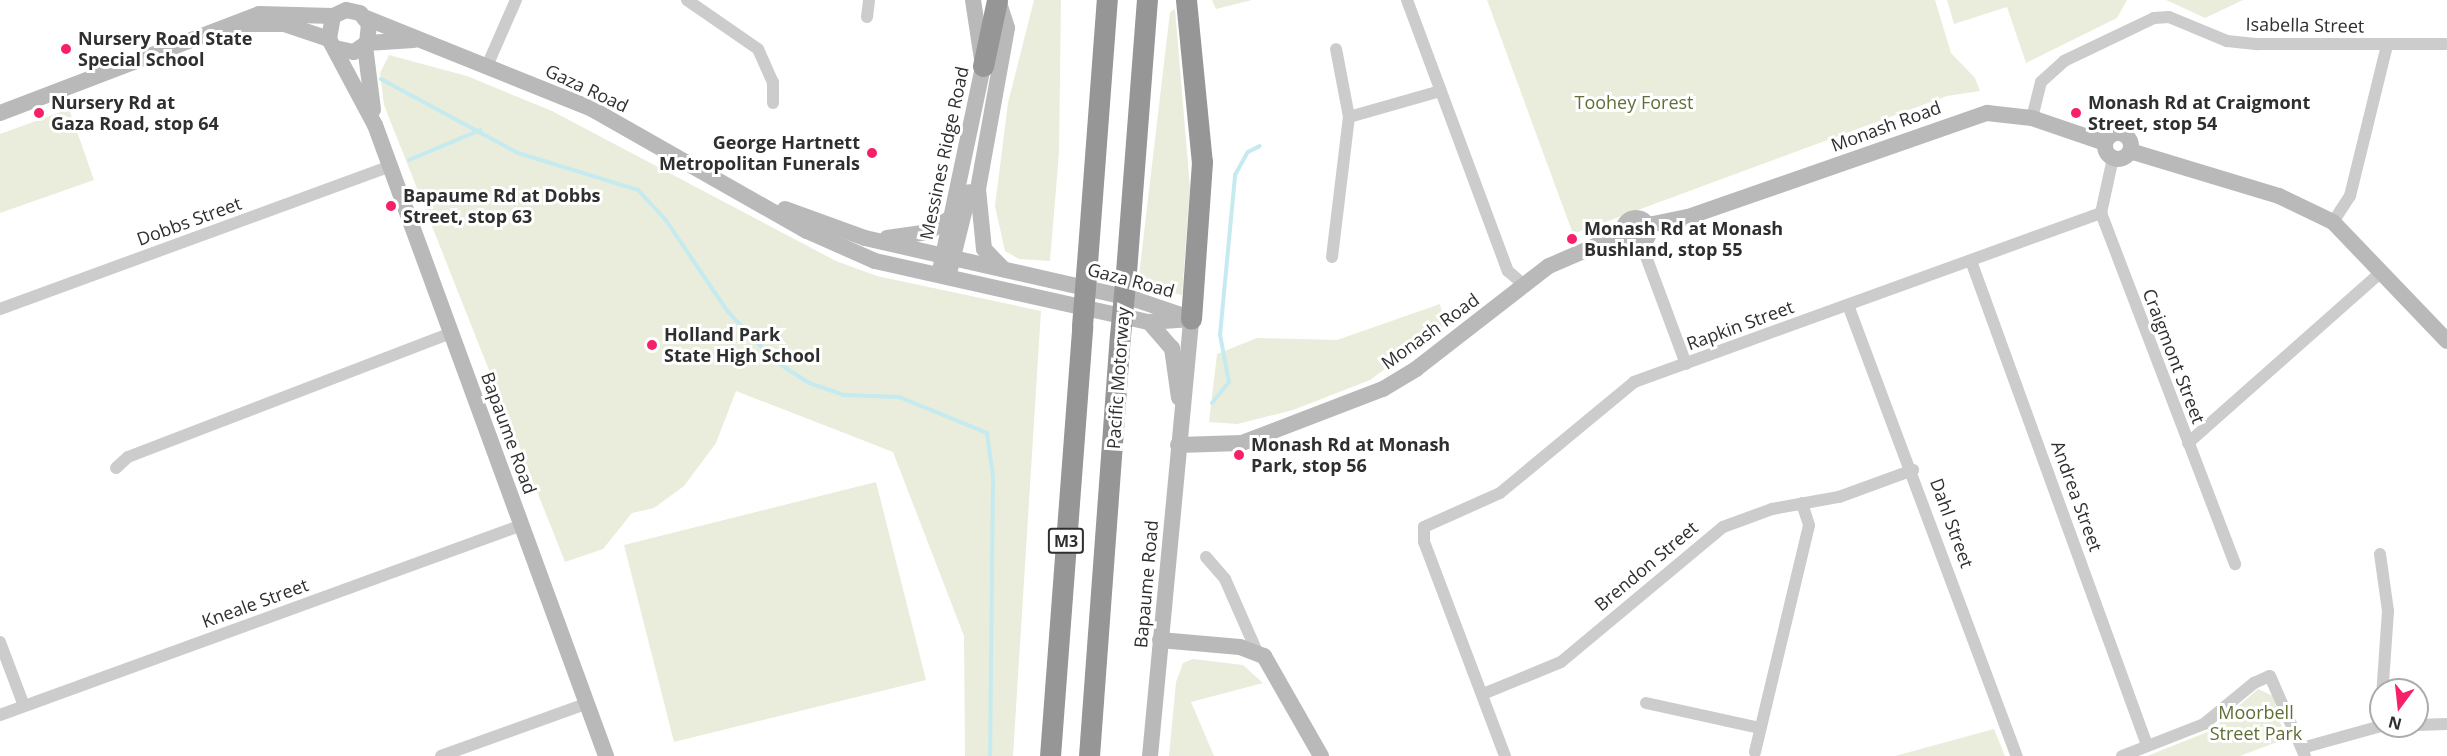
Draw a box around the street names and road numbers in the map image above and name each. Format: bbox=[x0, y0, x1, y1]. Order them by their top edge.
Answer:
street label: Isabella Street bbox=[2245, 13, 2365, 37]
street label: Gaza Road bbox=[542, 59, 632, 117]
street label: Messines Ridge Road bbox=[915, 64, 973, 242]
street label: Monash Road bbox=[1828, 96, 1944, 156]
street label: Dobbs Street bbox=[134, 192, 244, 250]
street label: Gaza Road bbox=[1085, 258, 1177, 302]
street label: Craigmont Street bbox=[2138, 285, 2210, 427]
street label: Monash Road bbox=[1377, 288, 1483, 374]
street label: Rapkin Street bbox=[1684, 296, 1796, 354]
street label: Pacific Motorway bbox=[1102, 306, 1134, 450]
street label: Bapaume Road bbox=[477, 369, 541, 497]
street label: Andrea Street bbox=[2047, 438, 2107, 554]
street label: Dahl Street bbox=[1926, 475, 1978, 571]
street label: Brendon Street bbox=[1590, 517, 1702, 615]
street label: Bapaume Road bbox=[1130, 519, 1162, 649]
road number: M3 bbox=[1046, 528, 1086, 554]
street label: Kneale Street bbox=[199, 574, 311, 632]

